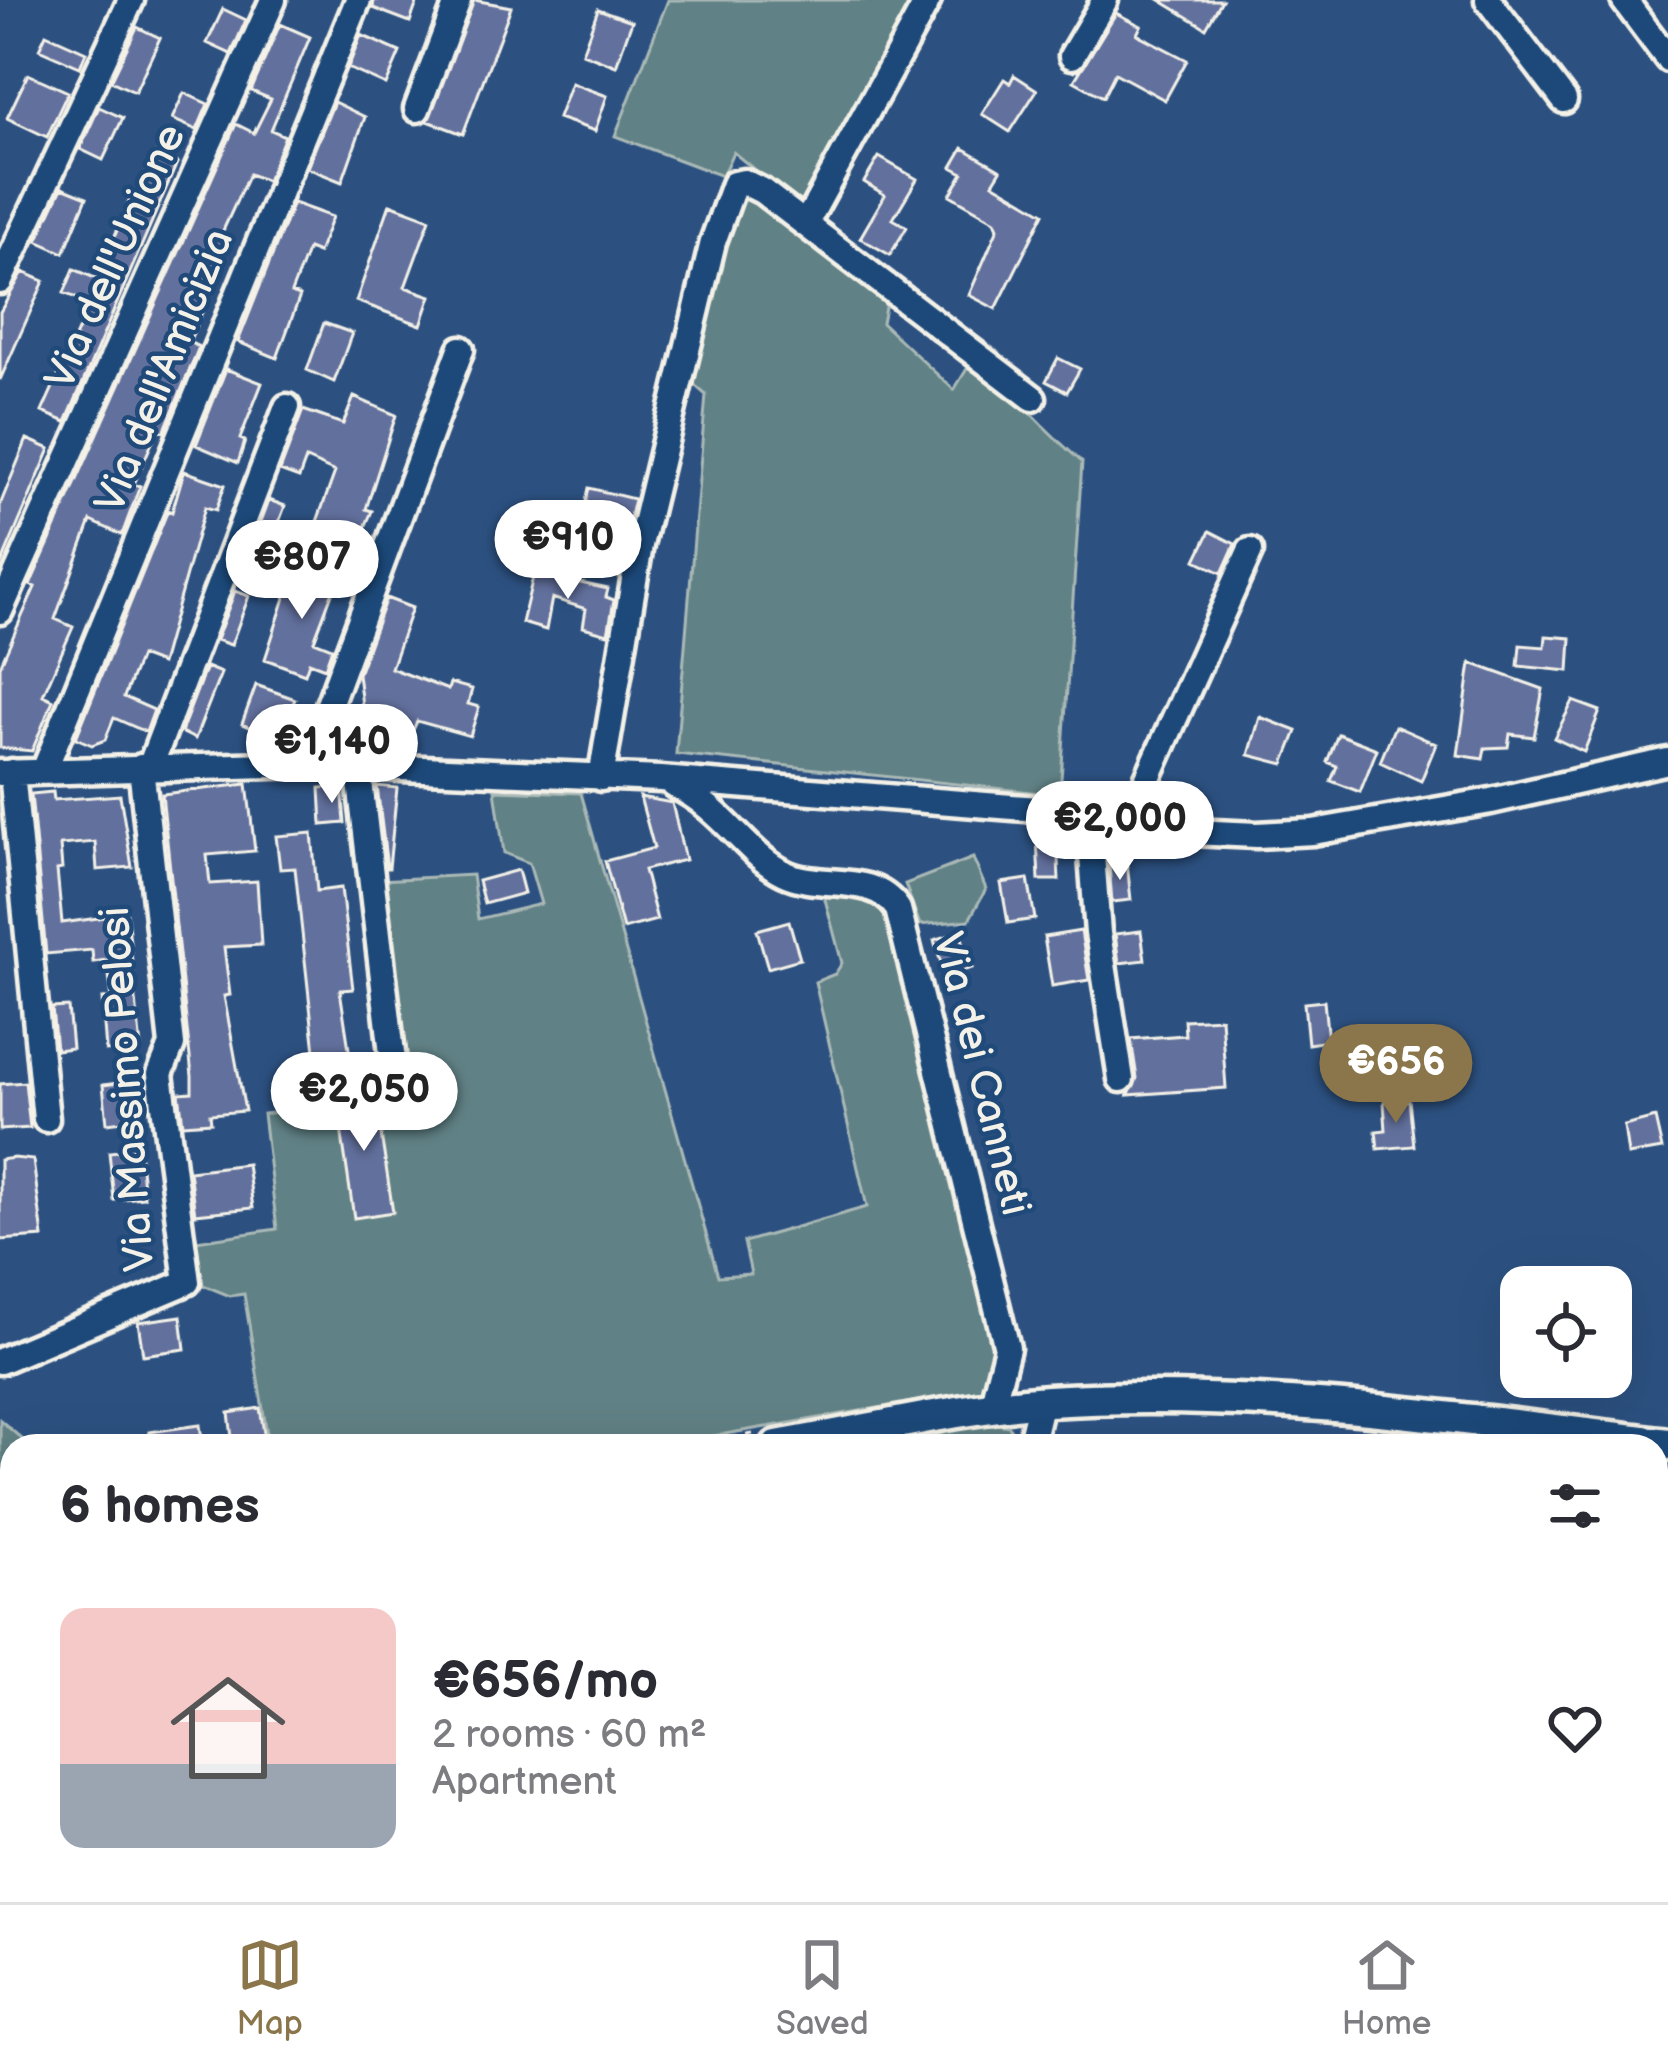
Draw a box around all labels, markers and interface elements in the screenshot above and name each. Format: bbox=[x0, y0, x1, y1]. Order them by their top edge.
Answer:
street label: Via dell'Unione bbox=[35, 117, 197, 397]
street label: Via dell'Amicizia bbox=[85, 222, 245, 520]
pin: €910 bbox=[497, 500, 639, 602]
text: €910 bbox=[522, 515, 614, 562]
pin: €807 bbox=[231, 520, 373, 622]
text: €807 bbox=[253, 535, 351, 582]
pin: €1,140 bbox=[234, 704, 430, 806]
text: €1,140 bbox=[273, 719, 391, 766]
pin: €2,000 bbox=[1022, 781, 1218, 883]
text: €2,000 bbox=[1053, 796, 1187, 843]
street label: Via Massimo Pelosi bbox=[90, 905, 166, 1273]
street label: Via dei Canneti bbox=[921, 927, 1041, 1221]
pin: €656 bbox=[1325, 1024, 1467, 1126]
text: €656 bbox=[1346, 1039, 1446, 1086]
pin: €2,050 bbox=[266, 1052, 462, 1154]
text: €2,050 bbox=[298, 1067, 430, 1114]
map controls bbox=[1500, 1266, 1632, 1398]
button: locate bbox=[1500, 1266, 1632, 1398]
icon: filters bbox=[1542, 1473, 1608, 1539]
text: 6 homes bbox=[60, 1476, 260, 1537]
text: €656/mo bbox=[432, 1651, 658, 1712]
icon: home bbox=[156, 1656, 300, 1800]
icon: heart bbox=[1542, 1695, 1608, 1761]
text: 2 rooms · 60 m² bbox=[432, 1712, 707, 1759]
text: Apartment bbox=[432, 1759, 616, 1806]
tab: Map bbox=[237, 1932, 303, 2044]
tab: Saved bbox=[776, 1932, 869, 2044]
tab: Home bbox=[1342, 1932, 1431, 2044]

